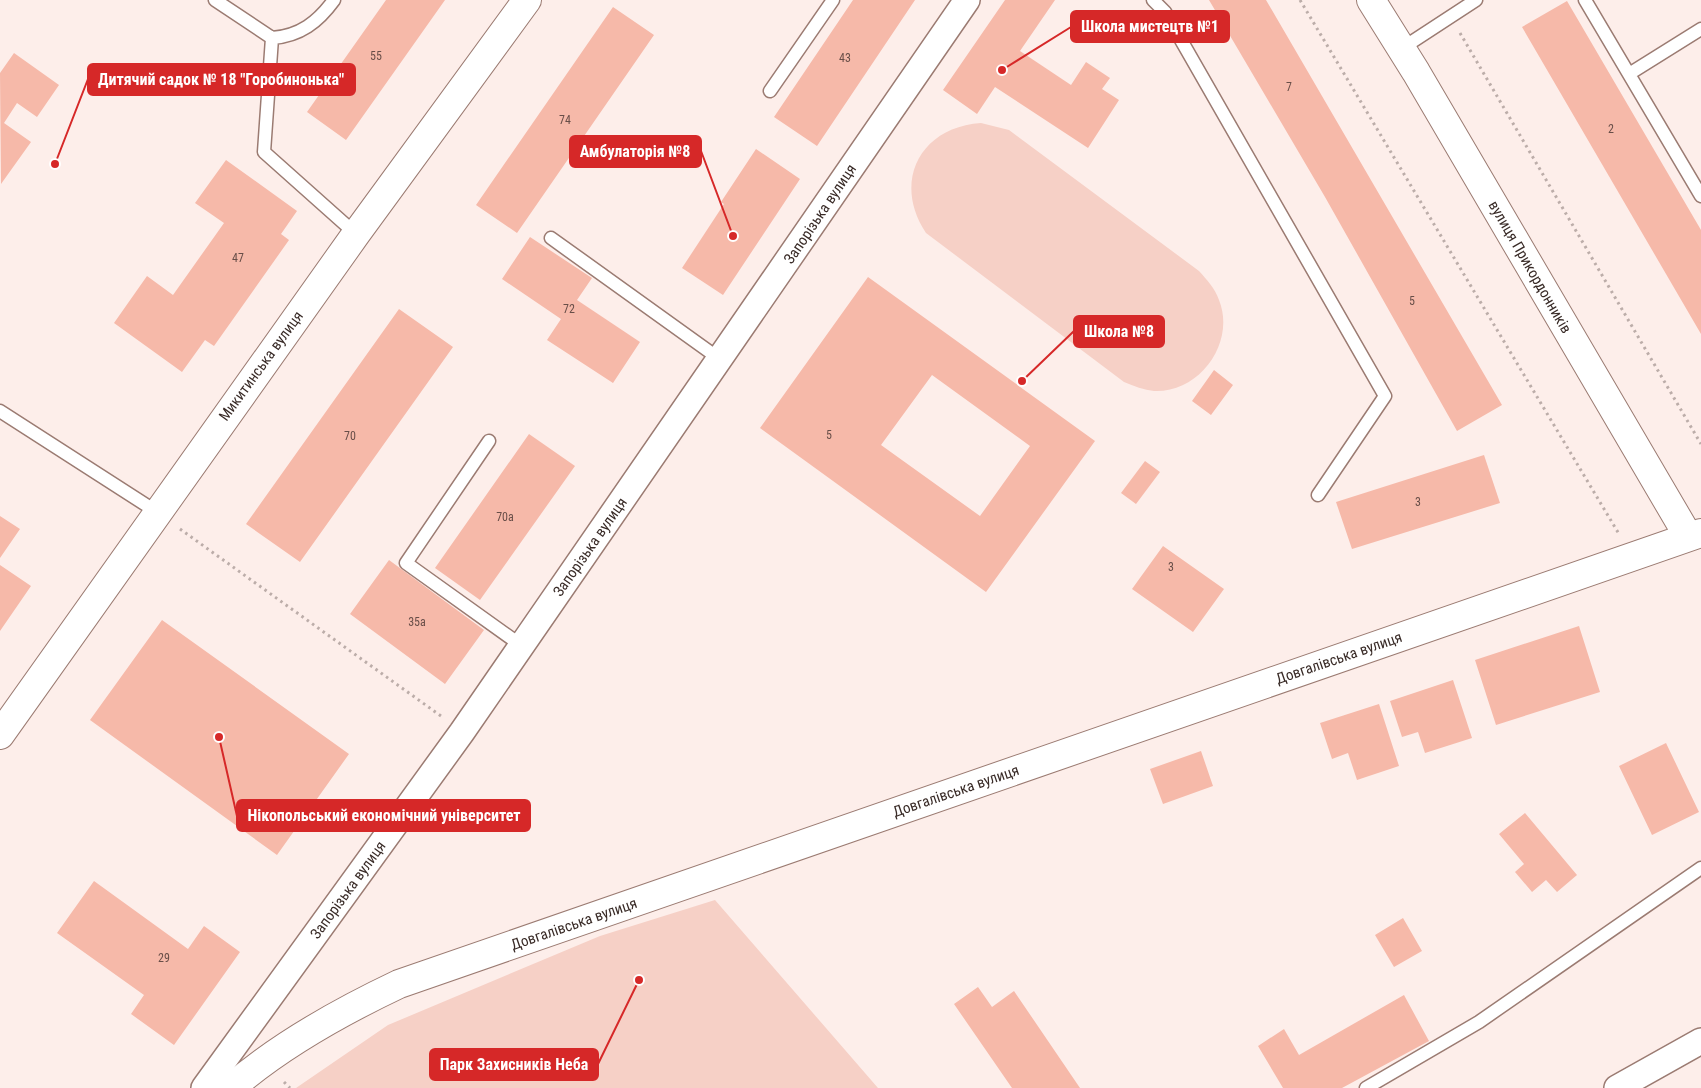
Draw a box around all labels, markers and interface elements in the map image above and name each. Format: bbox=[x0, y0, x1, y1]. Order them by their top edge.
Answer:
callout: Школа мистецтв №1 bbox=[1071, 11, 1229, 42]
text: Школа мистецтв №1 bbox=[1081, 17, 1219, 36]
house number: 55 bbox=[370, 49, 382, 63]
house number: 43 bbox=[839, 51, 851, 65]
callout: Дитячий садок № 18 "Горобинонька" bbox=[88, 64, 355, 95]
text: Дитячий садок № 18 "Горобинонька" bbox=[98, 70, 344, 89]
house number: 7 bbox=[1286, 80, 1292, 94]
house number: 74 bbox=[559, 113, 571, 127]
house number: 2 bbox=[1608, 122, 1614, 136]
callout: Амбулаторія №8 bbox=[570, 136, 701, 167]
text: Амбулаторія №8 bbox=[580, 142, 690, 161]
street label: Запорізька вулиця bbox=[780, 161, 860, 267]
street label: вулиця Прикордонників bbox=[1485, 197, 1575, 337]
house number: 47 bbox=[232, 251, 244, 265]
house number: 5 bbox=[1409, 294, 1415, 308]
house number: 72 bbox=[563, 302, 575, 316]
street label: Микитинська вулиця bbox=[215, 308, 307, 424]
callout: Школа №8 bbox=[1074, 316, 1164, 347]
text: Школа №8 bbox=[1084, 322, 1154, 341]
house number: 5 bbox=[826, 428, 832, 442]
house number: 70 bbox=[344, 429, 356, 443]
street label: Запорізька вулиця bbox=[549, 494, 631, 600]
house number: 3 bbox=[1415, 495, 1421, 509]
house number: 70а bbox=[496, 510, 514, 524]
house number: 3 bbox=[1168, 560, 1174, 574]
house number: 35а bbox=[408, 615, 426, 629]
street label: Довгалівська вулиця bbox=[1274, 628, 1404, 688]
street label: Довгалівська вулиця bbox=[891, 761, 1021, 821]
callout: Нікопольський економічний університет bbox=[237, 800, 530, 831]
text: Нікопольський економічний університет bbox=[247, 806, 521, 825]
street label: Запорізька вулиця bbox=[306, 838, 390, 942]
street label: Довгалівська вулиця bbox=[509, 894, 639, 954]
house number: 29 bbox=[158, 951, 170, 965]
callout: Парк Захисників Неба bbox=[430, 1049, 598, 1080]
text: Парк Захисників Неба bbox=[440, 1055, 589, 1074]

